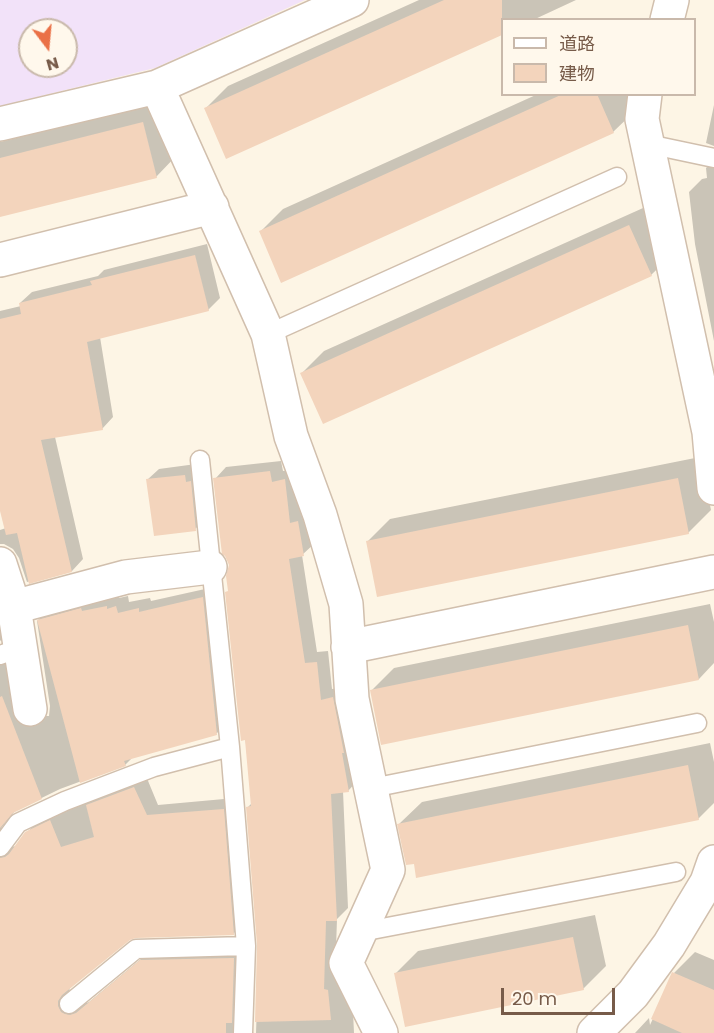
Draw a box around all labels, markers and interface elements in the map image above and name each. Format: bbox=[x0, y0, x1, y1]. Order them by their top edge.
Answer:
north arrow bbox=[18, 18, 78, 78]
legend bbox=[501, 18, 696, 96]
text: 道路 bbox=[559, 31, 595, 56]
text: N bbox=[44, 51, 62, 77]
text: 建物 bbox=[559, 61, 595, 86]
scale bar bbox=[504, 976, 618, 1014]
text: 20 m bbox=[512, 986, 557, 1011]

